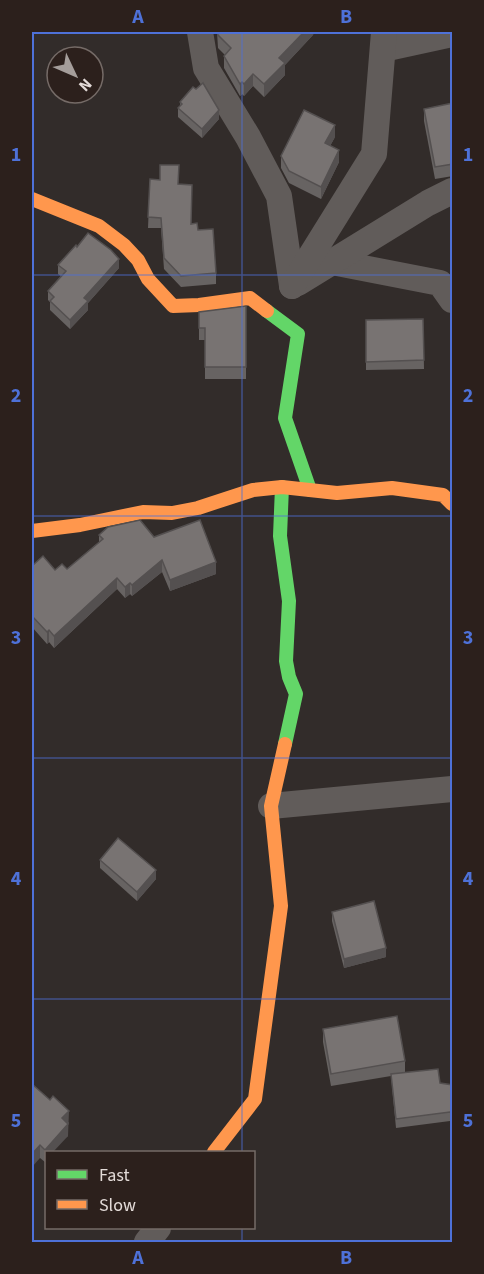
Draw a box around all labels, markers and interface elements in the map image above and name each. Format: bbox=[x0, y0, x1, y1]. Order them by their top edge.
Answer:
text: A bbox=[131, 3, 144, 31]
text: B bbox=[340, 3, 352, 31]
north arrow bbox=[45, 45, 105, 105]
text: N bbox=[73, 73, 97, 96]
text: 1 bbox=[11, 141, 21, 169]
text: 1 bbox=[463, 141, 473, 169]
text: 2 bbox=[11, 382, 21, 410]
text: 2 bbox=[463, 382, 473, 410]
text: 3 bbox=[11, 624, 21, 652]
text: 3 bbox=[463, 624, 473, 652]
text: 4 bbox=[11, 865, 22, 893]
text: 4 bbox=[463, 865, 474, 893]
text: 5 bbox=[11, 1107, 21, 1135]
text: 5 bbox=[463, 1107, 473, 1135]
legend bbox=[45, 1151, 255, 1229]
text: Fast bbox=[99, 1163, 130, 1188]
text: Slow bbox=[99, 1193, 136, 1218]
text: A bbox=[131, 1244, 144, 1272]
text: B bbox=[340, 1244, 352, 1272]

